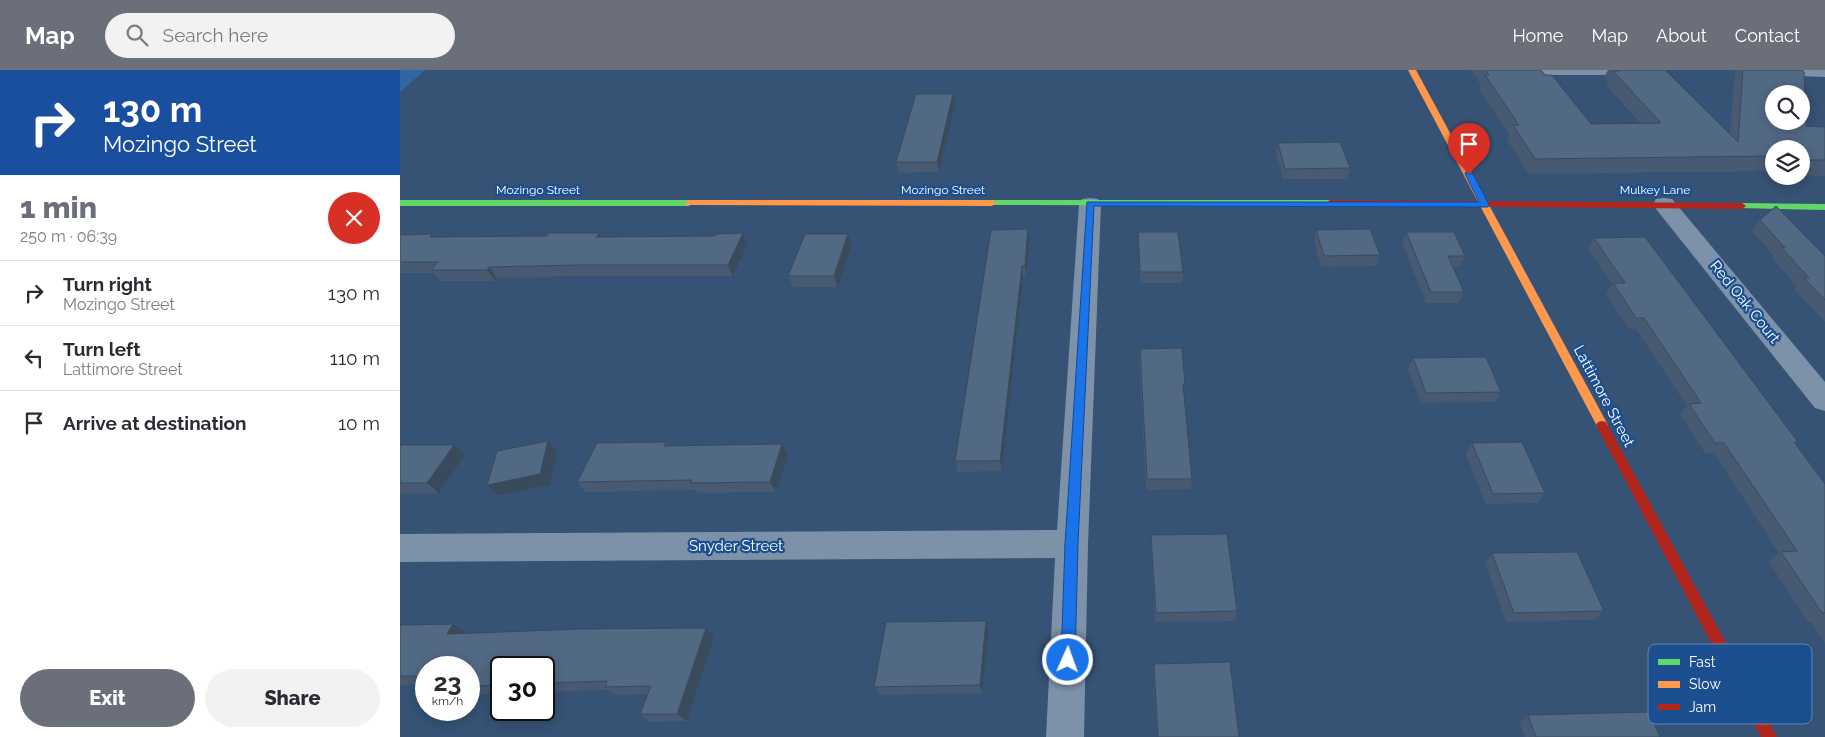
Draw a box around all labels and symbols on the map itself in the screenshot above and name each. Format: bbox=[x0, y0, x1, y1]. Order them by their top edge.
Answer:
pin bbox=[1448, 123, 1490, 174]
street label: Mozingo Street bbox=[496, 183, 580, 197]
street label: Mozingo Street bbox=[901, 183, 985, 197]
street label: Mulkey Lane bbox=[1620, 183, 1690, 197]
street label: Red Oak Court bbox=[1706, 257, 1784, 347]
street label: Lattimore Street bbox=[1570, 342, 1638, 450]
street label: Snyder Street bbox=[689, 537, 783, 555]
position arrow bbox=[1041, 633, 1093, 685]
legend bbox=[1648, 644, 1812, 724]
text: Fast bbox=[1689, 654, 1716, 670]
speed limit sign: 30 bbox=[490, 656, 555, 721]
text: Slow bbox=[1689, 676, 1721, 692]
text: Jam bbox=[1689, 699, 1716, 715]

